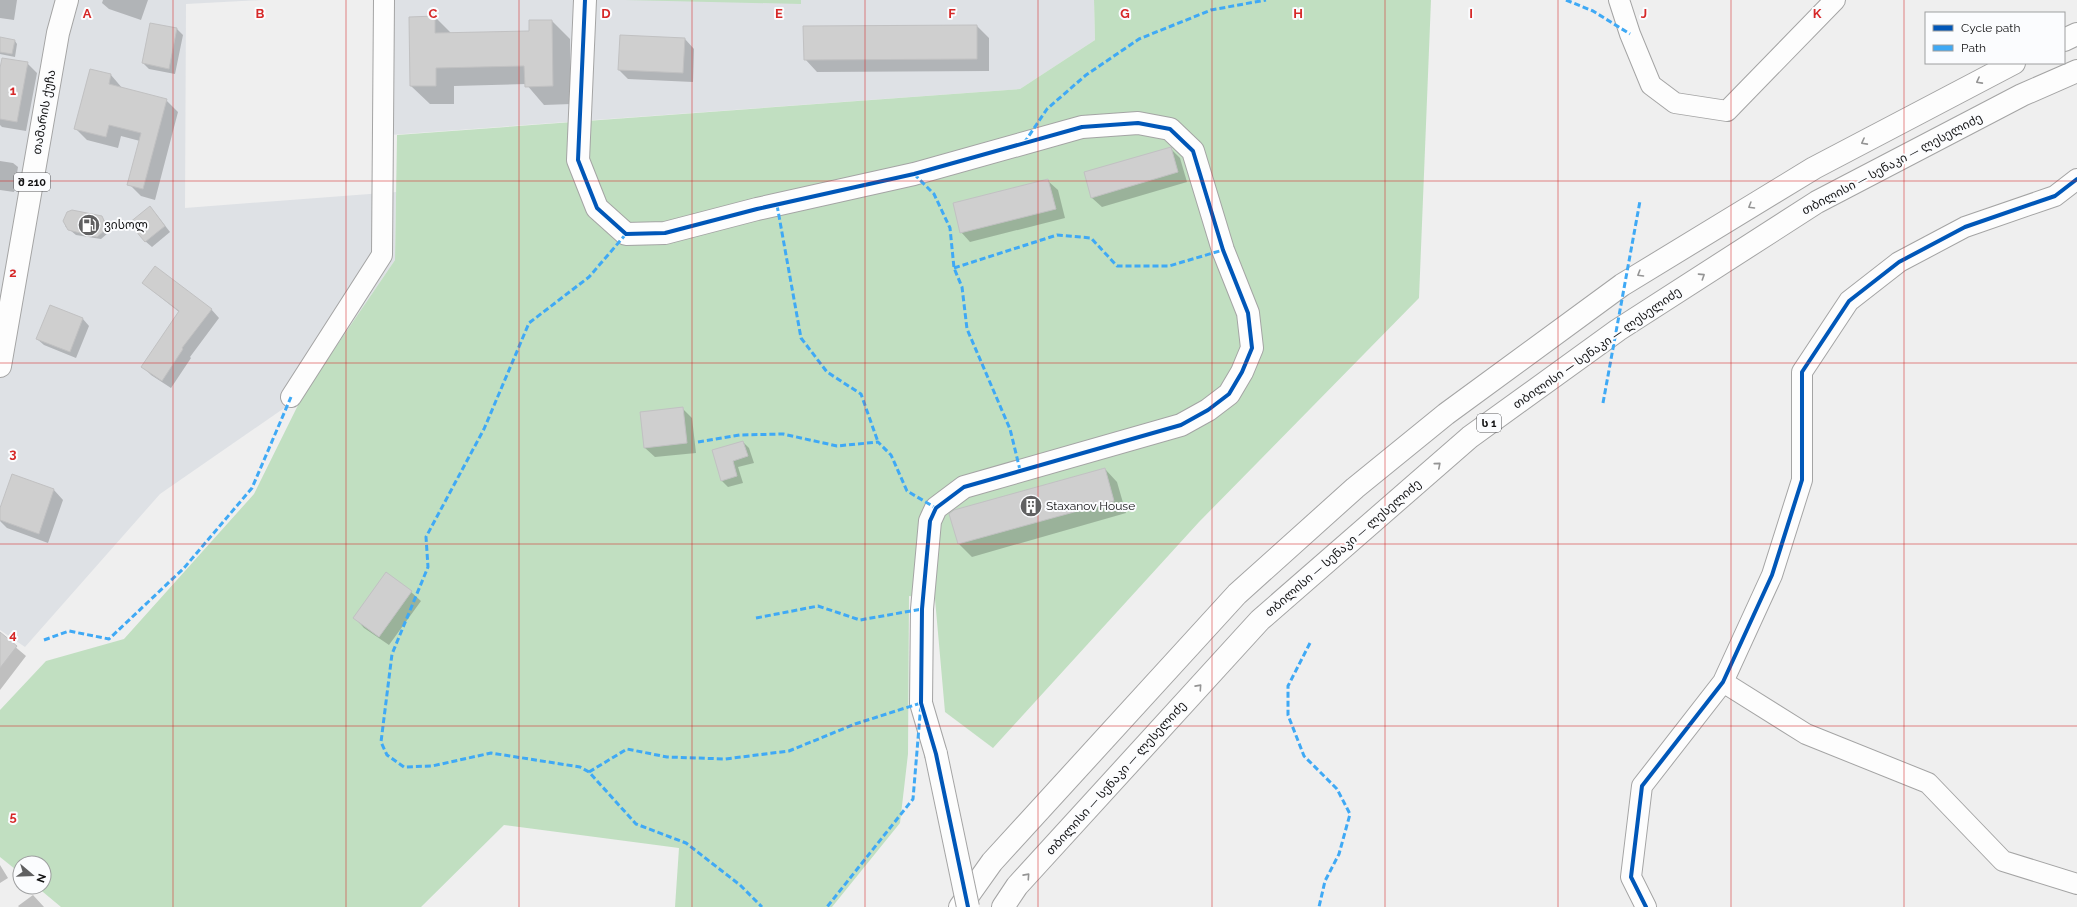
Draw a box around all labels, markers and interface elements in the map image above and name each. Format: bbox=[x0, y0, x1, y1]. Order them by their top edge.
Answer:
text: A bbox=[83, 6, 92, 21]
text: B bbox=[256, 6, 265, 21]
text: C bbox=[429, 6, 438, 21]
text: D bbox=[601, 6, 611, 21]
text: E bbox=[775, 6, 783, 21]
text: F bbox=[948, 6, 956, 21]
text: G bbox=[1120, 6, 1130, 21]
text: H bbox=[1293, 6, 1303, 21]
text: I bbox=[1469, 6, 1473, 21]
text: J bbox=[1641, 6, 1647, 21]
text: K bbox=[1813, 6, 1822, 21]
legend bbox=[1925, 12, 2065, 64]
text: Cycle path bbox=[1961, 21, 2020, 35]
text: Path bbox=[1961, 41, 1986, 55]
street label: თამარის ქუჩა bbox=[30, 68, 58, 156]
one-way arrow bbox=[1976, 76, 1984, 84]
text: 1 bbox=[10, 83, 17, 98]
street label: თბილისი — სენაკი — ლესელიძე bbox=[1799, 110, 1985, 219]
one-way arrow bbox=[1861, 137, 1868, 144]
road number: შ 210 bbox=[14, 173, 50, 191]
one-way arrow bbox=[1748, 201, 1755, 209]
fuel station icon: ვისოლ bbox=[76, 212, 102, 238]
place label: ვისოლ bbox=[104, 218, 148, 233]
text: 2 bbox=[9, 265, 17, 280]
one-way arrow bbox=[1637, 269, 1644, 276]
one-way arrow bbox=[1698, 273, 1705, 281]
street label: თბილისი — სენაკი — ლესელიძე bbox=[1510, 284, 1684, 413]
road number: ს 1 bbox=[1477, 414, 1501, 432]
text: 3 bbox=[9, 446, 17, 461]
one-way arrow bbox=[1433, 463, 1440, 470]
street label: თბილისი — სენაკი — ლესელიძე bbox=[1262, 476, 1425, 620]
building icon: Staxanov House bbox=[1018, 493, 1044, 519]
place label: Staxanov House bbox=[1046, 499, 1135, 513]
text: 4 bbox=[9, 627, 17, 642]
one-way arrow bbox=[1194, 684, 1202, 692]
street label: თბილისი — სენაკი — ლესელიძე bbox=[1043, 698, 1190, 858]
text: 5 bbox=[9, 809, 17, 824]
north arrow bbox=[12, 855, 52, 895]
text: N bbox=[33, 872, 48, 884]
one-way arrow bbox=[1022, 873, 1029, 881]

